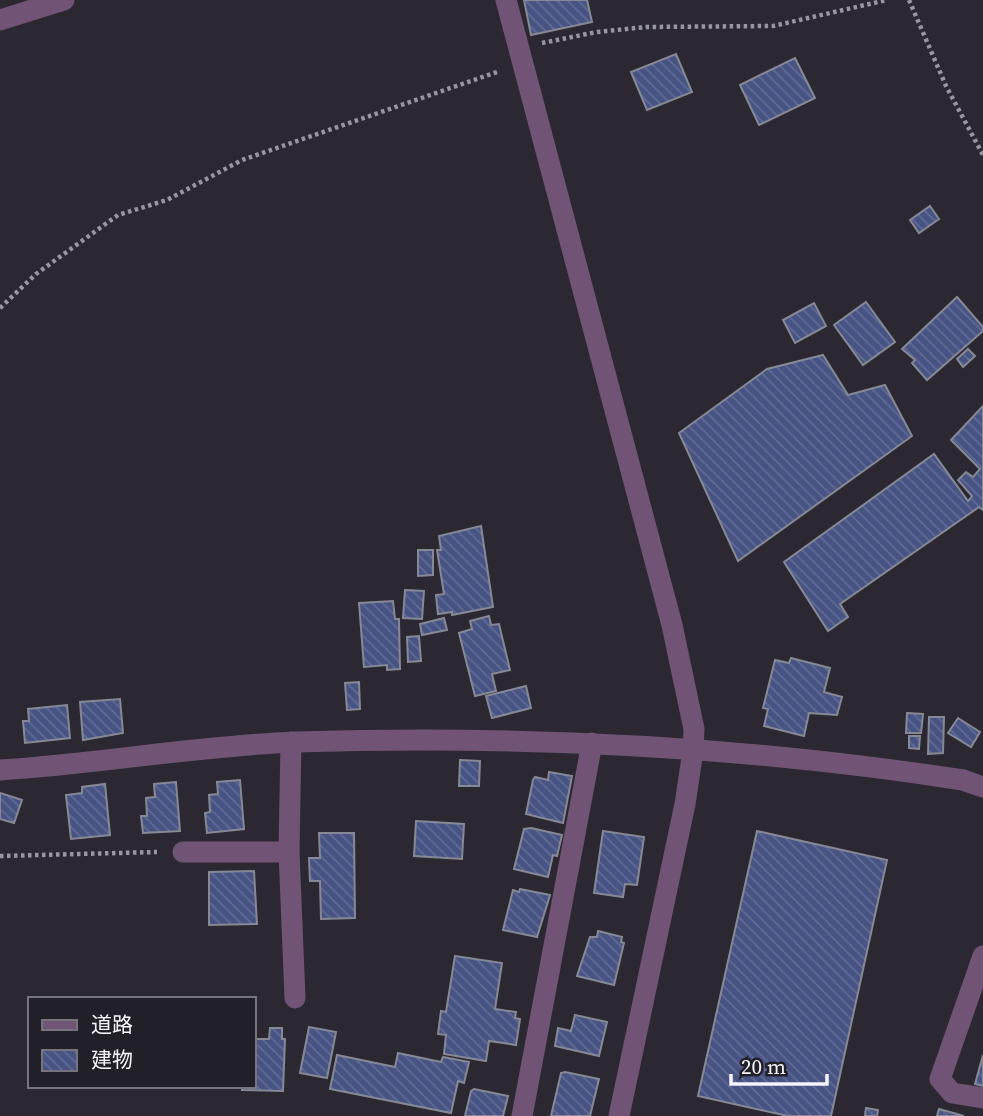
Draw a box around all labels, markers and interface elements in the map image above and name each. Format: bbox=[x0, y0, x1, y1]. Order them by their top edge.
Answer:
legend bbox=[28, 997, 256, 1088]
text: 道路 bbox=[91, 1010, 133, 1039]
scale bar bbox=[731, 1042, 827, 1086]
text: 建物 bbox=[91, 1045, 133, 1074]
text: 20 m bbox=[741, 1052, 786, 1081]

